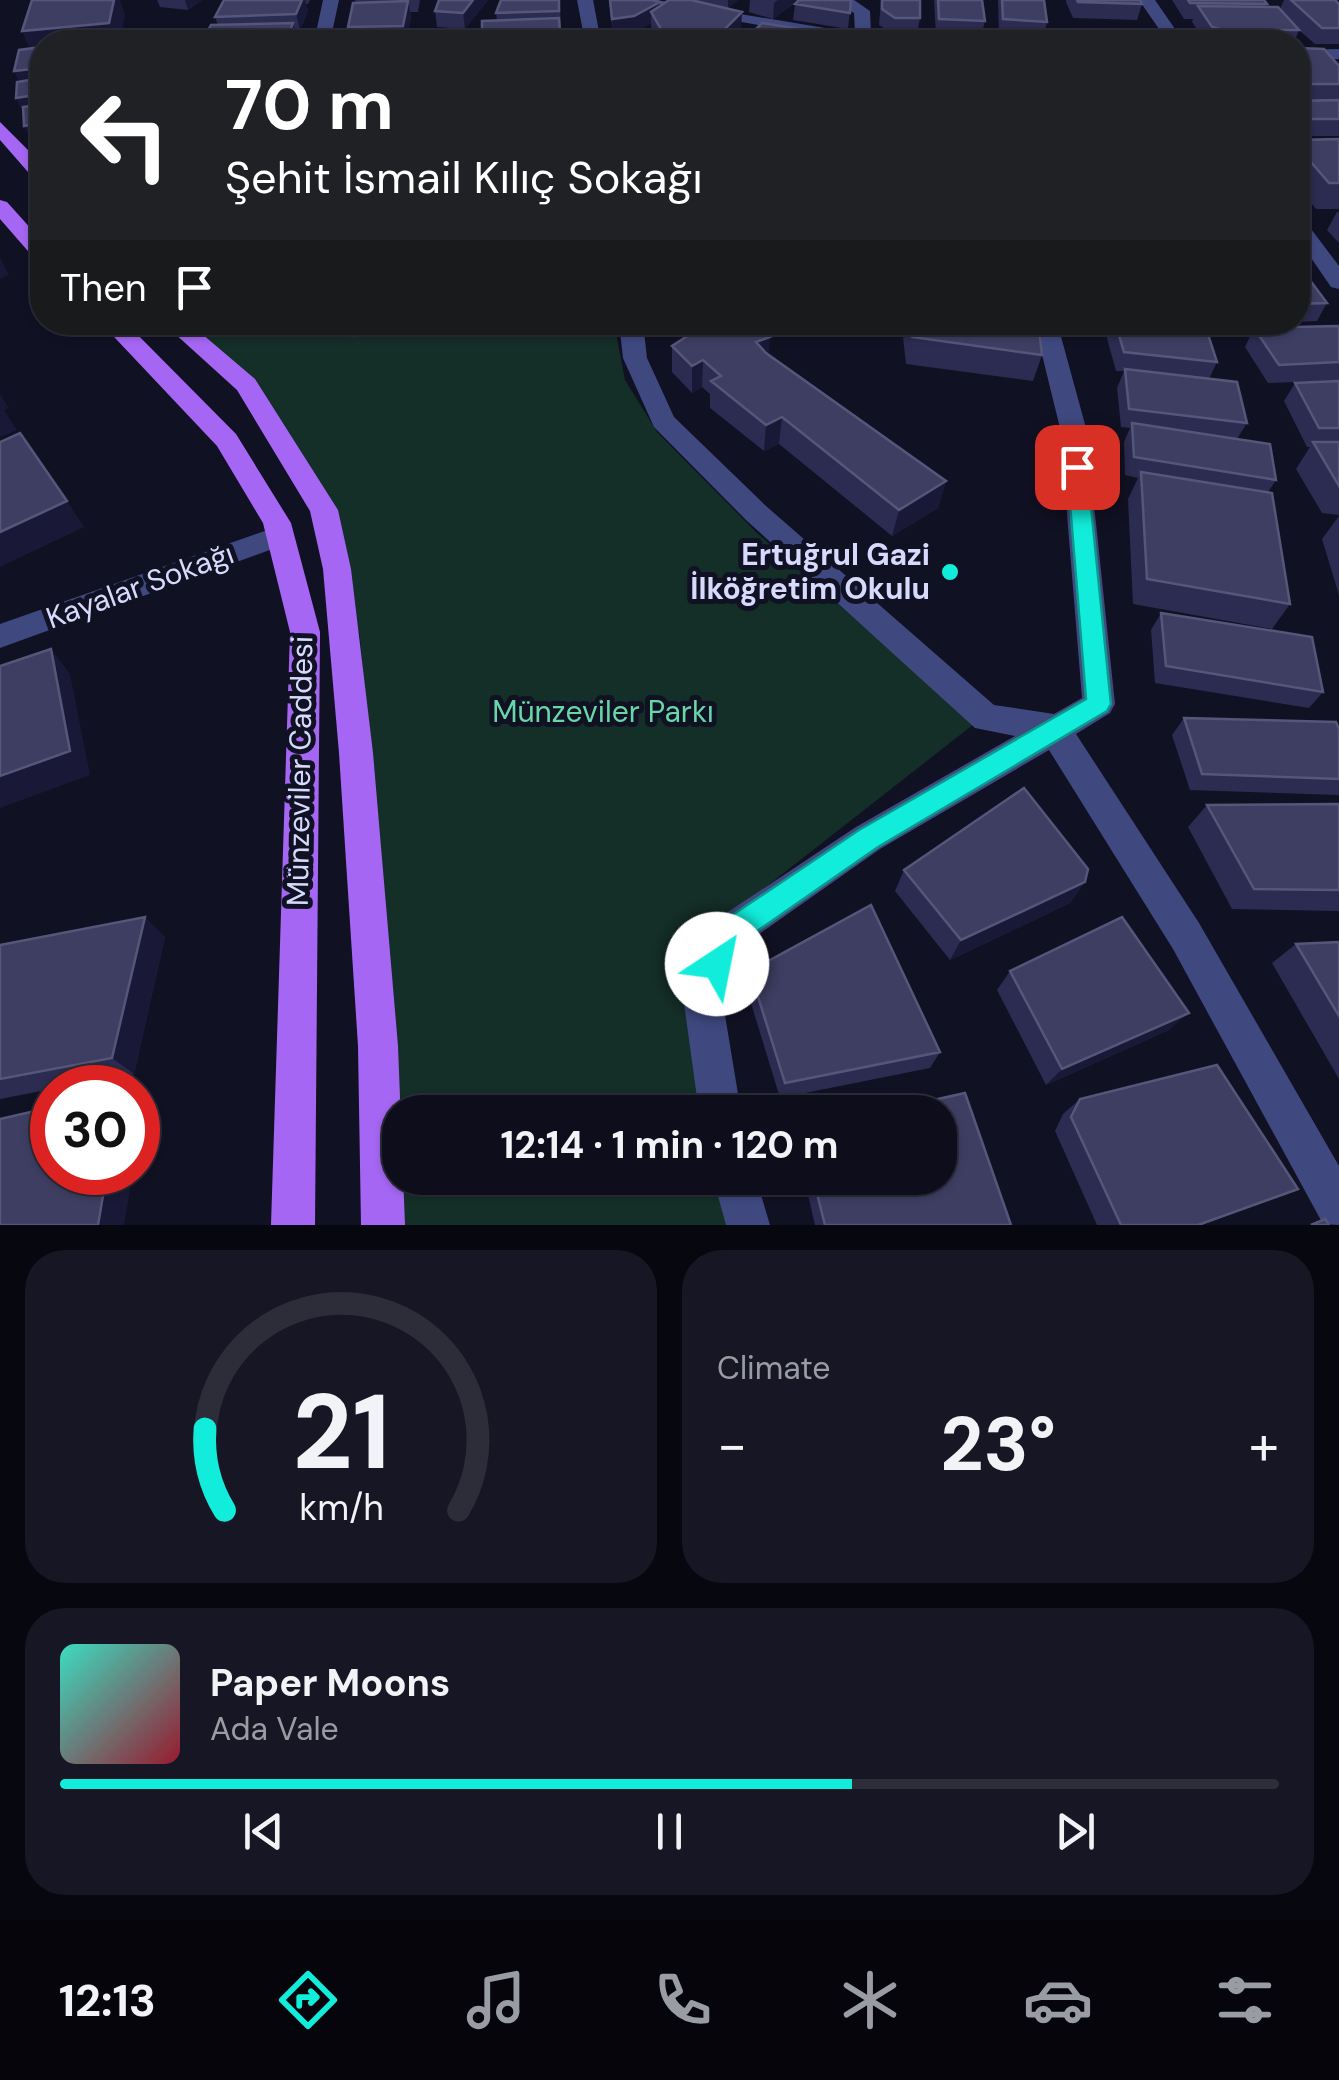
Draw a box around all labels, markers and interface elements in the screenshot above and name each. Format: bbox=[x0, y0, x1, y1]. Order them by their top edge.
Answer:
text: 70 m bbox=[225, 60, 394, 151]
icon: left bbox=[60, 70, 190, 200]
text: Şehit İsmail Kılıç Sokağı bbox=[225, 148, 702, 207]
icon: arrive bbox=[167, 260, 222, 315]
text: Then bbox=[60, 263, 147, 313]
pin bbox=[1035, 425, 1120, 510]
icon: arrive bbox=[1050, 440, 1105, 495]
street label: Kayalar Sokağı bbox=[41, 534, 239, 638]
place label: Ertuğrul Gazi İlköğretim Okulu bbox=[690, 535, 930, 608]
marker: Ertuğrul Gazi İlköğretim Okulu bbox=[939, 561, 961, 583]
street label: Münzeviler Caddesi bbox=[278, 635, 321, 907]
park label: Münzeviler Parkı bbox=[492, 692, 714, 731]
position arrow bbox=[665, 912, 769, 1016]
speed limit sign: 30 bbox=[30, 1065, 160, 1195]
text: 12:14 · 1 min · 120 m bbox=[500, 1120, 839, 1170]
text: Climate bbox=[717, 1347, 831, 1389]
text: 21 bbox=[292, 1365, 390, 1500]
text: 23° bbox=[940, 1396, 1056, 1493]
text: − bbox=[717, 1409, 747, 1481]
text: + bbox=[1249, 1409, 1279, 1481]
text: km/h bbox=[299, 1485, 383, 1531]
text: Paper Moons bbox=[210, 1658, 450, 1708]
text: Ada Vale bbox=[210, 1708, 339, 1750]
icon: previous bbox=[236, 1804, 291, 1859]
icon: pause bbox=[642, 1804, 697, 1859]
icon: next bbox=[1048, 1804, 1103, 1859]
icon: directions bbox=[273, 1965, 343, 2035]
icon: music bbox=[461, 1965, 531, 2035]
icon: phone bbox=[648, 1965, 718, 2035]
icon: climate bbox=[835, 1965, 905, 2035]
icon: car bbox=[1023, 1965, 1093, 2035]
icon: filters bbox=[1210, 1965, 1280, 2035]
text: 12:13 bbox=[59, 1971, 156, 2030]

